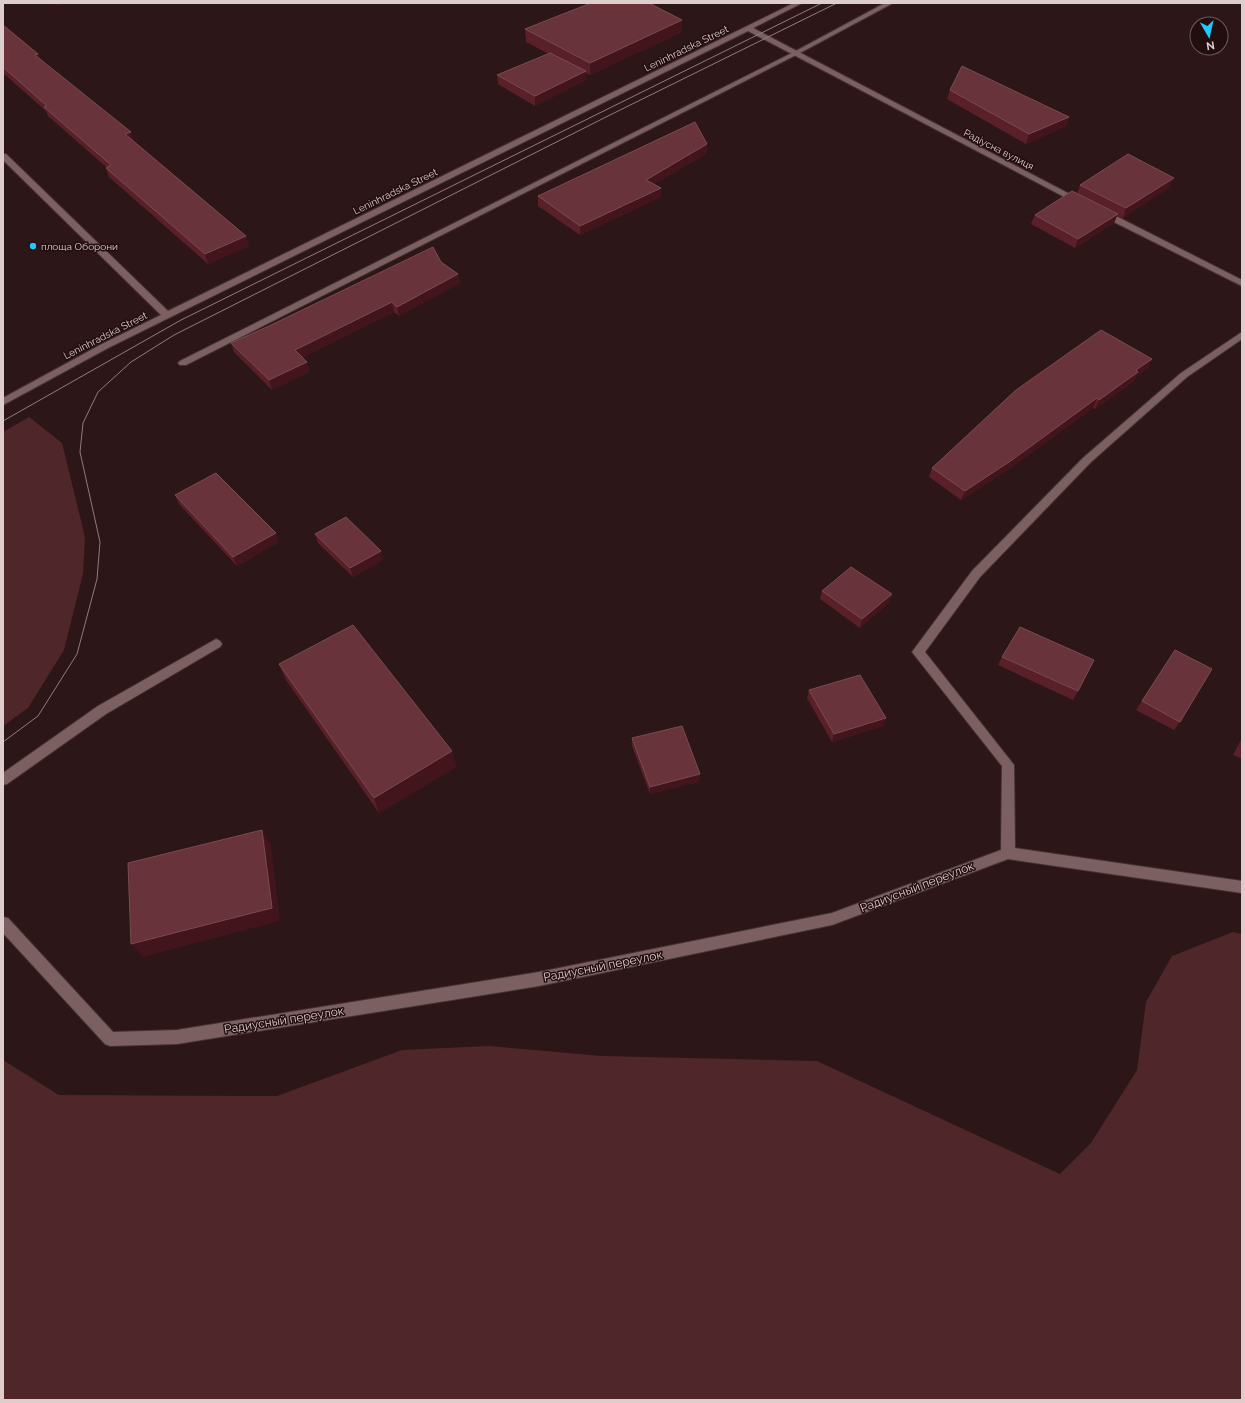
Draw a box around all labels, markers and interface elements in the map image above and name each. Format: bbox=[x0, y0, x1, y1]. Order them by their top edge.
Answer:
north arrow bbox=[1189, 16, 1229, 56]
street label: Leninhradska Street bbox=[642, 23, 731, 74]
text: N bbox=[1205, 38, 1216, 52]
street label: Радіусна вулиця bbox=[962, 127, 1036, 172]
street label: Leninhradska Street bbox=[351, 166, 440, 217]
marker: площа Оборони bbox=[28, 241, 38, 251]
place label: площа Оборони bbox=[41, 241, 118, 252]
street label: Leninhradska Street bbox=[62, 309, 149, 361]
street label: Радиусный переулок bbox=[858, 859, 976, 915]
street label: Радиусный переулок bbox=[542, 948, 664, 984]
street label: Радиусный переулок bbox=[223, 1004, 345, 1036]

